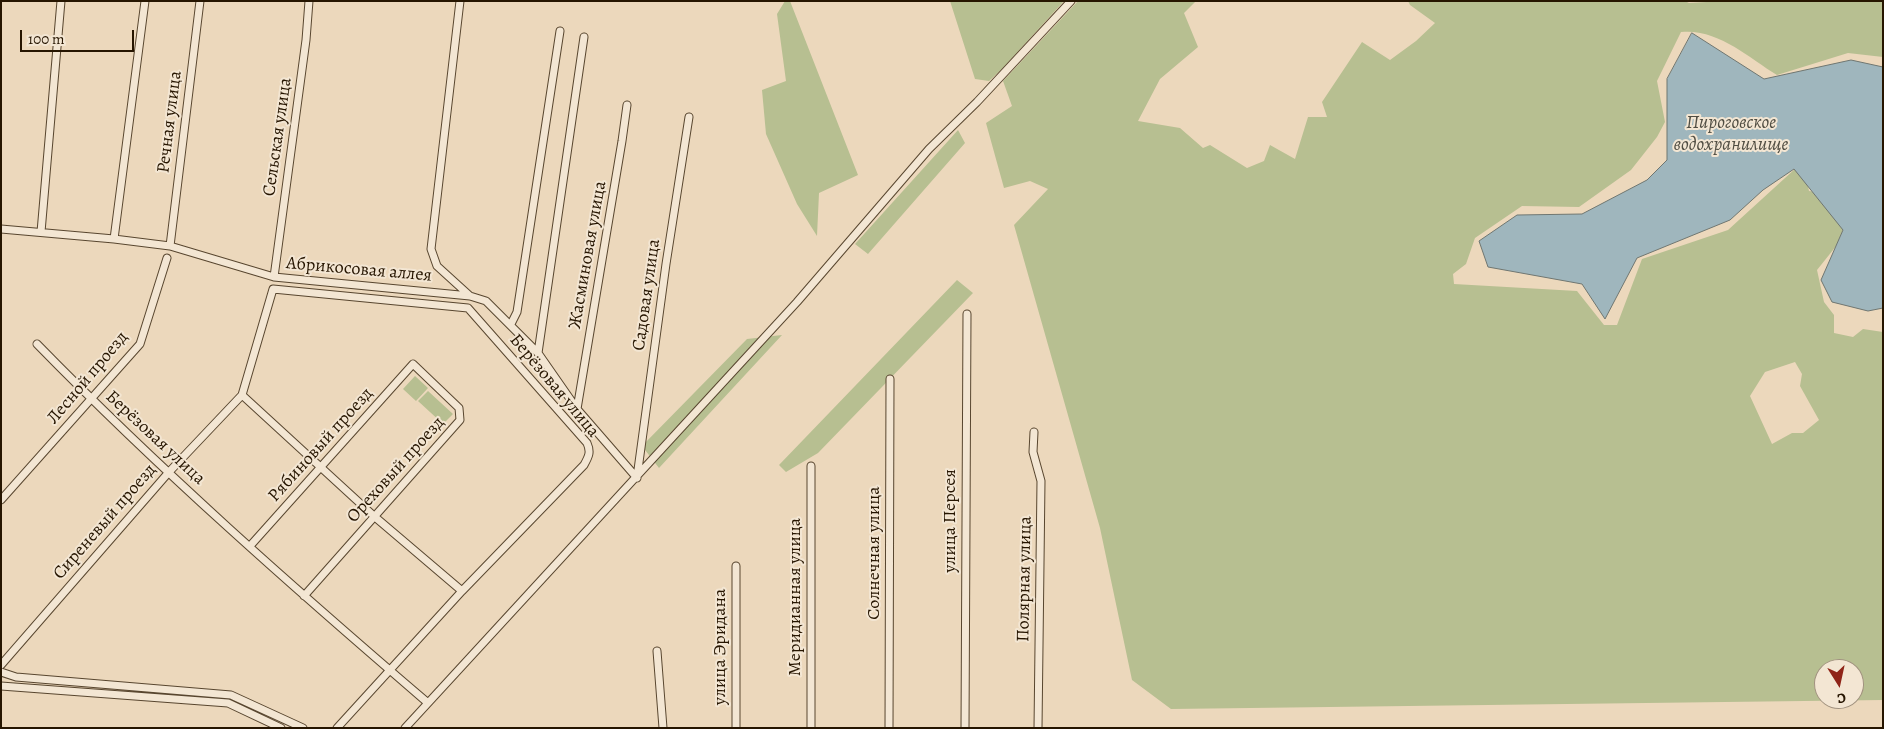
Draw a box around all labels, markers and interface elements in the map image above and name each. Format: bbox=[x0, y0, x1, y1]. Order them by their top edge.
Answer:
scale bar bbox=[22, 20, 136, 52]
text: 100 m bbox=[28, 29, 65, 49]
street label: Речная улица bbox=[153, 70, 187, 174]
street label: Сельская улица bbox=[259, 76, 297, 198]
water label: Пироговское водохранилище bbox=[1674, 112, 1788, 156]
street label: Жасминовая улица bbox=[564, 179, 612, 331]
street label: Садовая улица bbox=[628, 238, 666, 352]
street label: Абрикосовая аллея bbox=[285, 253, 433, 287]
street label: Лесной проезд bbox=[43, 327, 133, 429]
street label: Берёзовая улица bbox=[504, 330, 604, 442]
street label: Рябиновый проезд bbox=[264, 383, 378, 507]
street label: Берёзовая улица bbox=[101, 386, 209, 490]
street label: Ореховый проезд bbox=[343, 412, 449, 528]
street label: Сиреневый проезд bbox=[49, 460, 161, 584]
street label: улица Персея bbox=[940, 469, 962, 573]
street label: Солнечная улица bbox=[864, 486, 886, 620]
street label: Полярная улица bbox=[1013, 516, 1037, 642]
street label: Меридианная улица bbox=[785, 518, 807, 676]
street label: улица Эридана bbox=[710, 589, 732, 705]
north arrow bbox=[1814, 659, 1864, 709]
text: С bbox=[1836, 688, 1847, 708]

